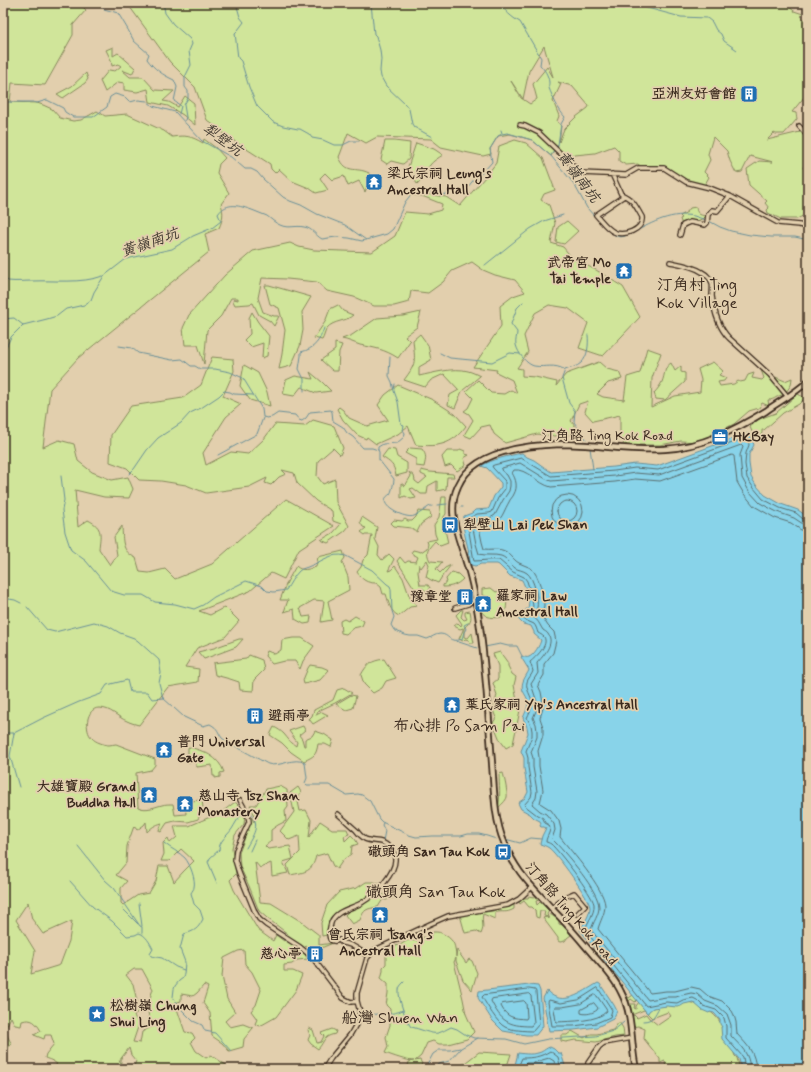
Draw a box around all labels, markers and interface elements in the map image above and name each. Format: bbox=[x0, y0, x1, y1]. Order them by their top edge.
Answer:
building icon: 亞洲友好會館 bbox=[739, 84, 759, 104]
place label: 亞洲友好會館 bbox=[652, 85, 736, 103]
water label: 犁壁坑 bbox=[198, 119, 248, 162]
water label: 黃嶺南坑 bbox=[552, 147, 605, 209]
place label: 梁氏宗祠 Leung's Ancestral Hall bbox=[387, 165, 492, 199]
temple icon: 梁氏宗祠 Leung's Ancestral Hall bbox=[364, 172, 384, 192]
water label: 黃嶺南坑 bbox=[118, 223, 184, 262]
place label: 武帝宮 Mo Tai Temple bbox=[547, 254, 611, 288]
temple icon: 武帝宮 Mo Tai Temple bbox=[614, 261, 634, 281]
district label: 汀角村 Ting Kok Village bbox=[657, 275, 738, 315]
street label: 汀角路 Ting Kok Road bbox=[541, 427, 673, 446]
office icon: HKBay bbox=[710, 427, 730, 447]
place label: HKBay bbox=[733, 428, 774, 446]
bus stop icon: 犁壁山 Lai Pek Shan bbox=[440, 515, 460, 535]
place label: 犁壁山 Lai Pek Shan bbox=[463, 516, 588, 534]
building icon: 豫章堂 bbox=[455, 587, 475, 607]
place label: 羅家祠 Law Ancestral Hall bbox=[496, 587, 578, 621]
place label: 豫章堂 bbox=[410, 588, 452, 606]
temple icon: 羅家祠 Law Ancestral Hall bbox=[473, 594, 493, 614]
temple icon: 葉氏家祠 Yip's Ancestral Hall bbox=[442, 695, 462, 715]
place label: 葉氏家祠 Yip's Ancestral Hall bbox=[465, 696, 638, 714]
building icon: 避雨亭 bbox=[245, 706, 265, 726]
place label: 避雨亭 bbox=[268, 707, 310, 725]
district label: 布心排 Po Sam Pai bbox=[393, 716, 525, 737]
place label: 普門 Universal Gate bbox=[177, 733, 266, 767]
temple icon: 普門 Universal Gate bbox=[154, 740, 174, 760]
place label: 大雄寶殿 Grand Buddha Hall bbox=[37, 778, 136, 812]
temple icon: 大雄寶殿 Grand Buddha Hall bbox=[139, 785, 159, 805]
place label: 慈山寺 Tsz Shan Monastery bbox=[198, 787, 301, 821]
temple icon: 慈山寺 Tsz Shan Monastery bbox=[175, 794, 195, 814]
bus stop icon: 䃟頭角 San Tau Kok bbox=[493, 842, 513, 862]
place label: 䃟頭角 San Tau Kok bbox=[368, 843, 490, 861]
street label: 汀角路 Ting Kok Road bbox=[520, 858, 621, 970]
district label: 䃟頭角 San Tau Kok bbox=[366, 882, 506, 903]
temple icon: 曾氏宗祠 Tsang's Ancestral Hall bbox=[370, 905, 390, 925]
place label: 曾氏宗祠 Tsang's Ancestral Hall bbox=[327, 926, 433, 960]
building icon: 慈心亭 bbox=[305, 944, 325, 964]
place label: 慈心亭 bbox=[260, 945, 302, 963]
place label: 松樹嶺 Chung Shui Ling bbox=[110, 997, 197, 1033]
place icon: 松樹嶺 Chung Shui Ling bbox=[87, 1004, 107, 1024]
district label: 船灣 Shuen Wan bbox=[342, 1008, 458, 1029]

